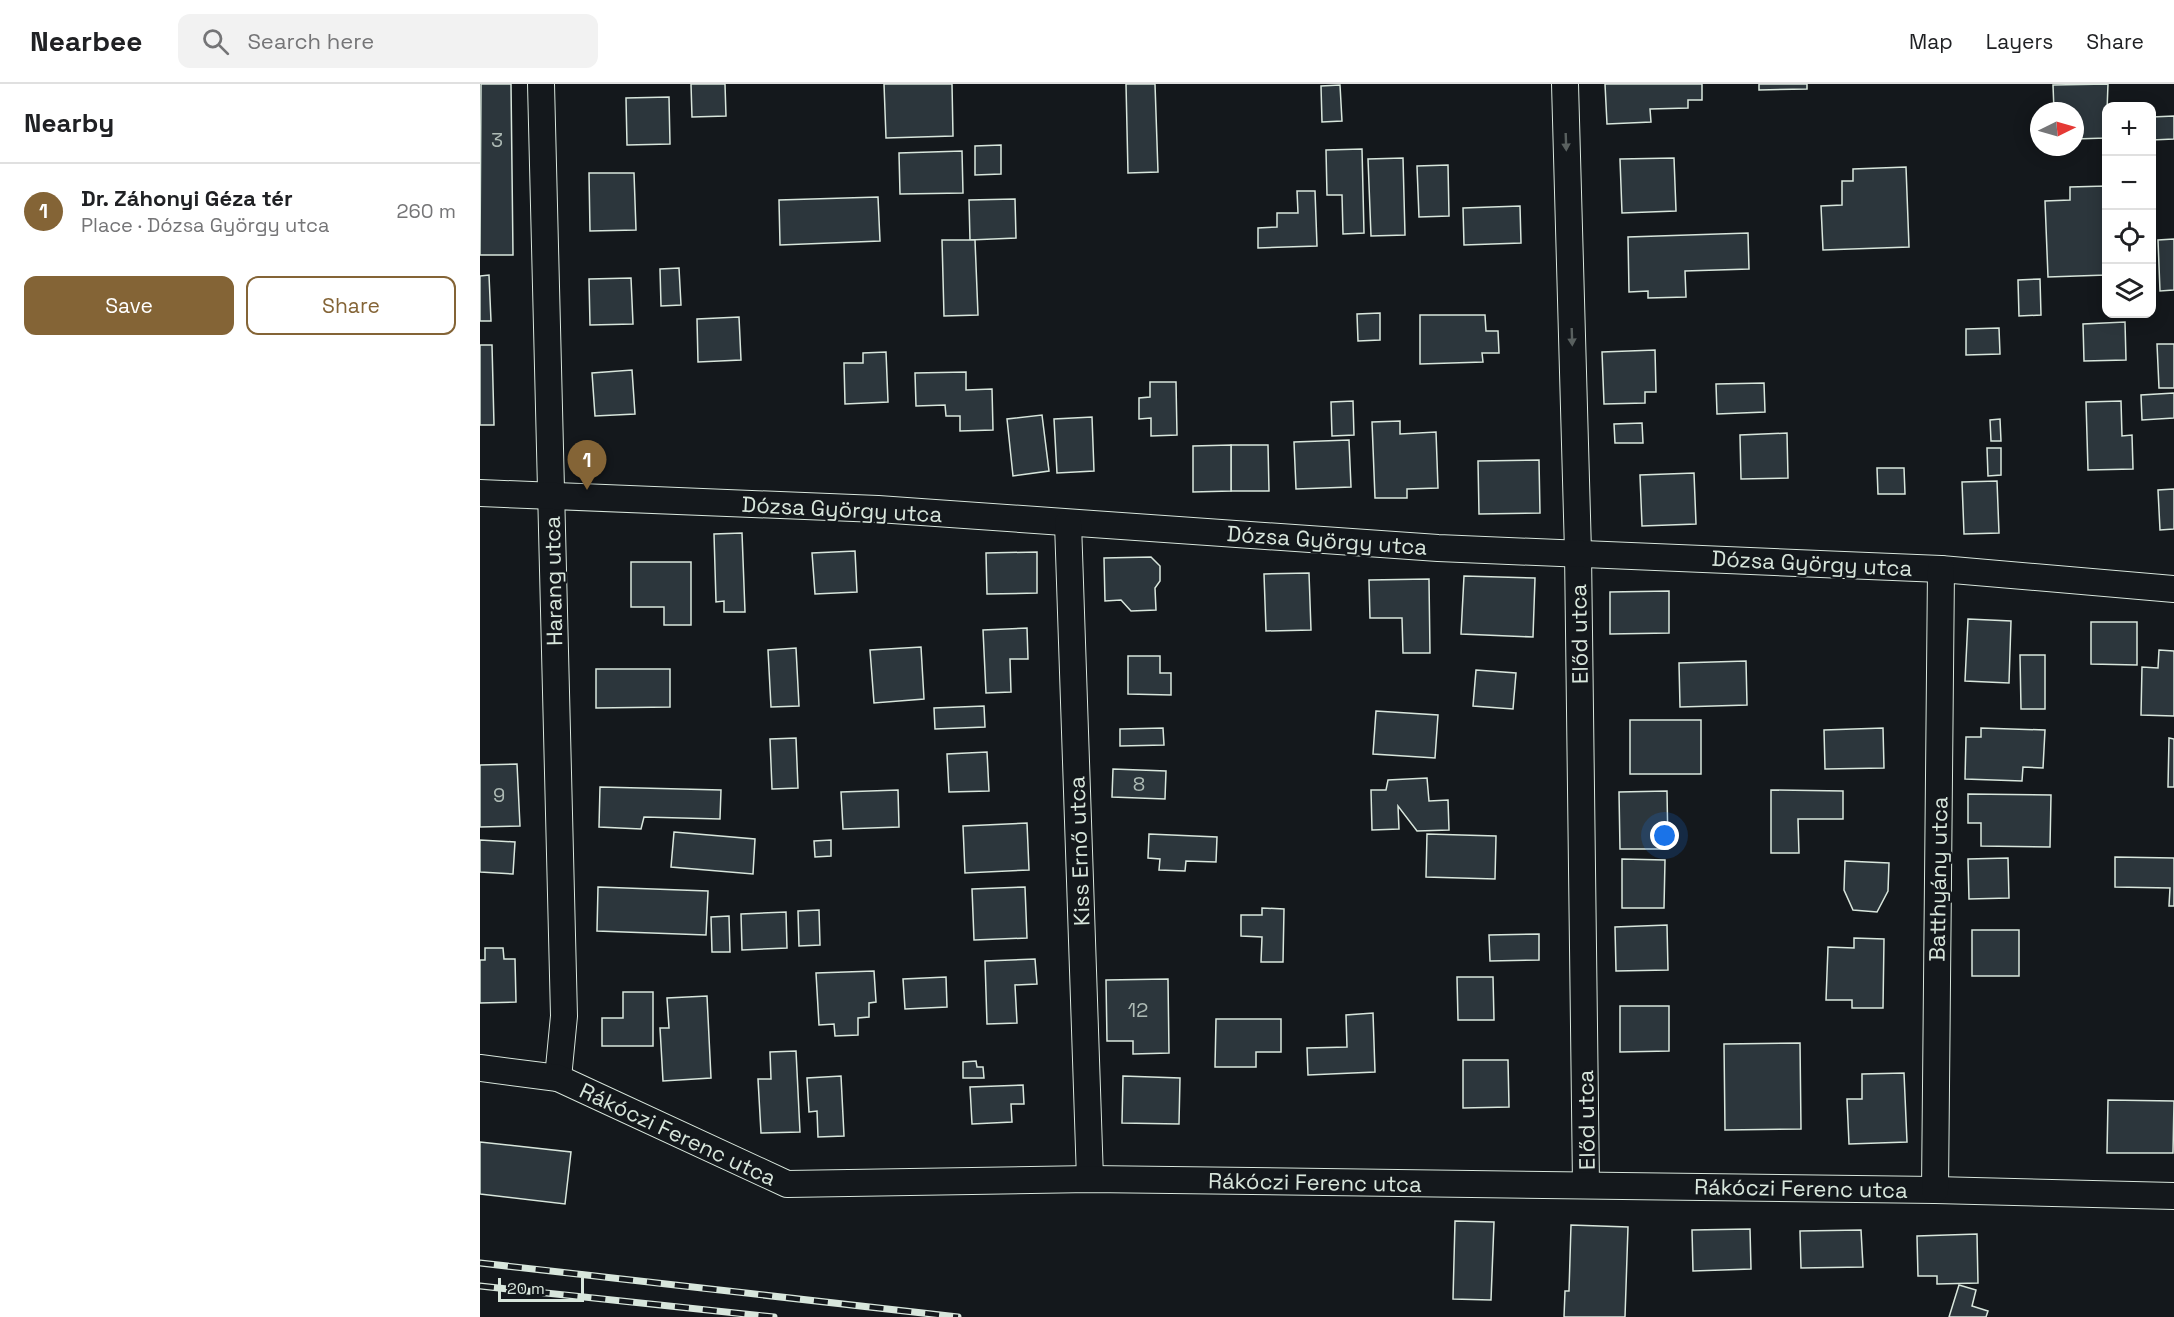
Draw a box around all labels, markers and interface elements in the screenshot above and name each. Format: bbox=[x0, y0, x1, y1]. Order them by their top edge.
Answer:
search box bbox=[178, 14, 598, 68]
text: Nearbee bbox=[30, 23, 142, 59]
icon: search bbox=[199, 25, 232, 58]
text: Search here bbox=[247, 27, 374, 55]
text: Map bbox=[1909, 28, 1953, 55]
text: Layers bbox=[1986, 28, 2053, 55]
text: Share bbox=[2086, 28, 2144, 55]
north arrow bbox=[2030, 102, 2084, 156]
map controls bbox=[2102, 102, 2156, 318]
button: + bbox=[2102, 102, 2156, 156]
text: Nearby bbox=[24, 106, 114, 140]
house number: 3 bbox=[491, 127, 503, 153]
one-way arrow bbox=[1561, 133, 1571, 152]
button: − bbox=[2102, 156, 2156, 210]
text: Dr. Záhonyi Géza tér bbox=[81, 184, 293, 212]
text: 1 bbox=[39, 198, 48, 224]
text: 260 m bbox=[397, 198, 456, 224]
button: locate bbox=[2102, 210, 2156, 264]
text: Place · Dózsa György utca bbox=[81, 212, 330, 238]
button: layers bbox=[2102, 264, 2156, 318]
button: Save bbox=[24, 276, 234, 335]
button: Share bbox=[246, 276, 456, 335]
one-way arrow bbox=[1567, 328, 1576, 347]
pin: 1 bbox=[568, 440, 606, 490]
street label: Dózsa György utca bbox=[741, 490, 943, 528]
street label: Harang utca bbox=[538, 515, 568, 646]
street label: Dózsa György utca bbox=[1226, 519, 1428, 561]
street label: Dózsa György utca bbox=[1711, 544, 1913, 582]
street label: Előd utca bbox=[1564, 583, 1594, 684]
house number: 8 bbox=[1133, 771, 1145, 797]
street label: Kiss Ernő utca bbox=[1062, 775, 1096, 926]
house number: 9 bbox=[493, 782, 505, 808]
street label: Batthyány utca bbox=[1923, 796, 1953, 962]
your location bbox=[1650, 821, 1679, 850]
house number: 12 bbox=[1128, 997, 1148, 1023]
street label: Előd utca bbox=[1571, 1069, 1601, 1170]
street label: Rákóczi Ferenc utca bbox=[575, 1076, 781, 1192]
street label: Rákóczi Ferenc utca bbox=[1208, 1166, 1422, 1198]
street label: Rákóczi Ferenc utca bbox=[1694, 1172, 1908, 1204]
scale bar bbox=[498, 1275, 584, 1302]
text: 20 m bbox=[507, 1278, 545, 1299]

